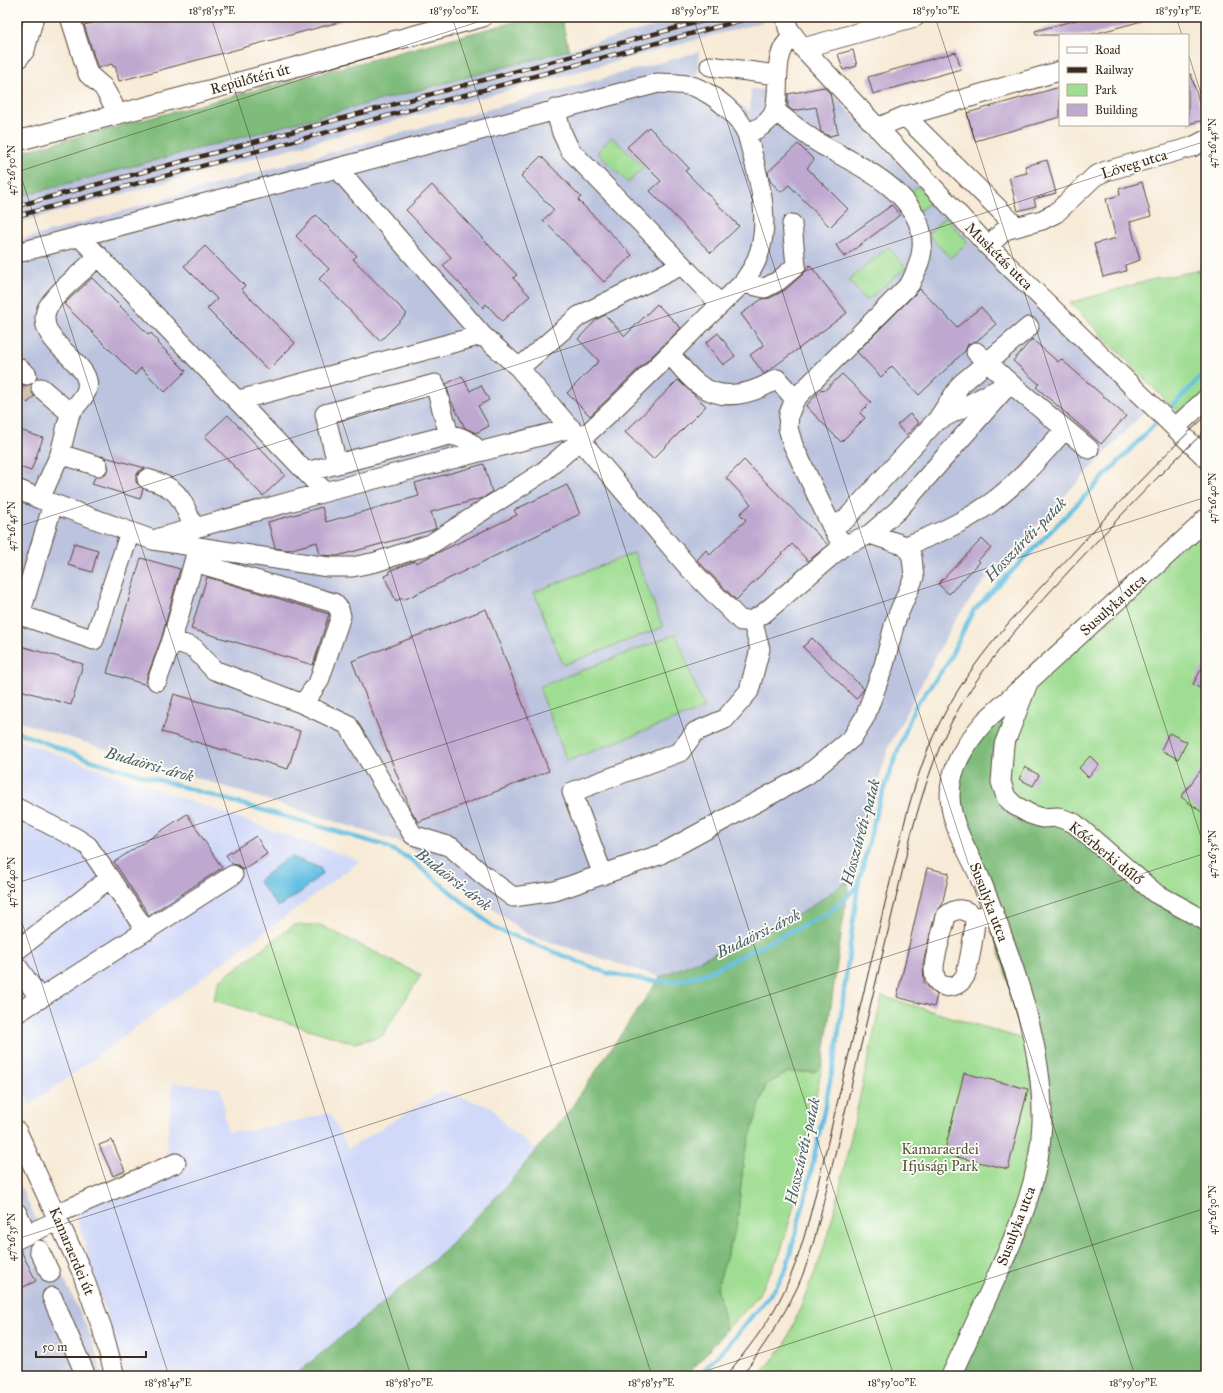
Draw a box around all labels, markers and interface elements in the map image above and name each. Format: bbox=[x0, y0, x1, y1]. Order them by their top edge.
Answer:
text: 18°58'55"E bbox=[189, 5, 235, 17]
text: 18°59'00"E bbox=[430, 5, 478, 17]
text: 18°59'05"E bbox=[671, 5, 719, 17]
text: 18°59'10"E bbox=[913, 5, 959, 17]
text: 18°59'15"E bbox=[1155, 5, 1201, 17]
legend bbox=[1059, 34, 1189, 126]
text: Road bbox=[1095, 43, 1121, 57]
street label: Repülőtéri út bbox=[208, 60, 292, 98]
text: Railway bbox=[1095, 63, 1134, 77]
text: Park bbox=[1095, 83, 1117, 97]
text: Building bbox=[1095, 103, 1138, 118]
text: 47°26'45"N bbox=[1207, 117, 1219, 168]
text: 47°26'50"N bbox=[6, 144, 18, 195]
street label: Löveg utca bbox=[1099, 145, 1170, 183]
street label: Muskétás utca bbox=[961, 218, 1037, 294]
text: 47°26'40"N bbox=[1207, 472, 1219, 524]
water label: Hosszúréti-patak bbox=[980, 493, 1071, 587]
text: 47°26'45"N bbox=[6, 500, 18, 551]
street label: Susulyka utca bbox=[1076, 570, 1150, 640]
water label: Budaörsi-árok bbox=[103, 743, 196, 786]
water label: Hosszúréti-patak bbox=[837, 777, 885, 889]
street label: Kőérberki dűlő bbox=[1065, 818, 1147, 889]
text: 47°26'35"N bbox=[1207, 829, 1219, 878]
water label: Budaörsi-árok bbox=[411, 843, 495, 915]
text: 47°26'40"N bbox=[6, 856, 18, 908]
street label: Susulyka utca bbox=[966, 860, 1013, 945]
water label: Budaörsi-árok bbox=[712, 905, 803, 962]
water label: Hosszúréti-patak bbox=[781, 1095, 825, 1208]
park label: Kamaraerdei Ifjúsági Park bbox=[901, 1140, 979, 1175]
street label: Susulyka utca bbox=[993, 1183, 1040, 1268]
text: 47°26'30"N bbox=[1207, 1185, 1219, 1235]
street label: Kamaraerdei út bbox=[45, 1204, 99, 1298]
text: 47°26'35"N bbox=[6, 1212, 18, 1261]
scale bar bbox=[36, 1333, 146, 1359]
text: 50 m bbox=[42, 1340, 67, 1354]
text: 18°58'45"E bbox=[144, 1377, 192, 1389]
text: 18°58'50"E bbox=[385, 1377, 433, 1389]
text: 18°58'55"E bbox=[628, 1377, 674, 1389]
text: 18°59'00"E bbox=[868, 1377, 916, 1389]
text: 18°59'05"E bbox=[1109, 1377, 1157, 1389]

